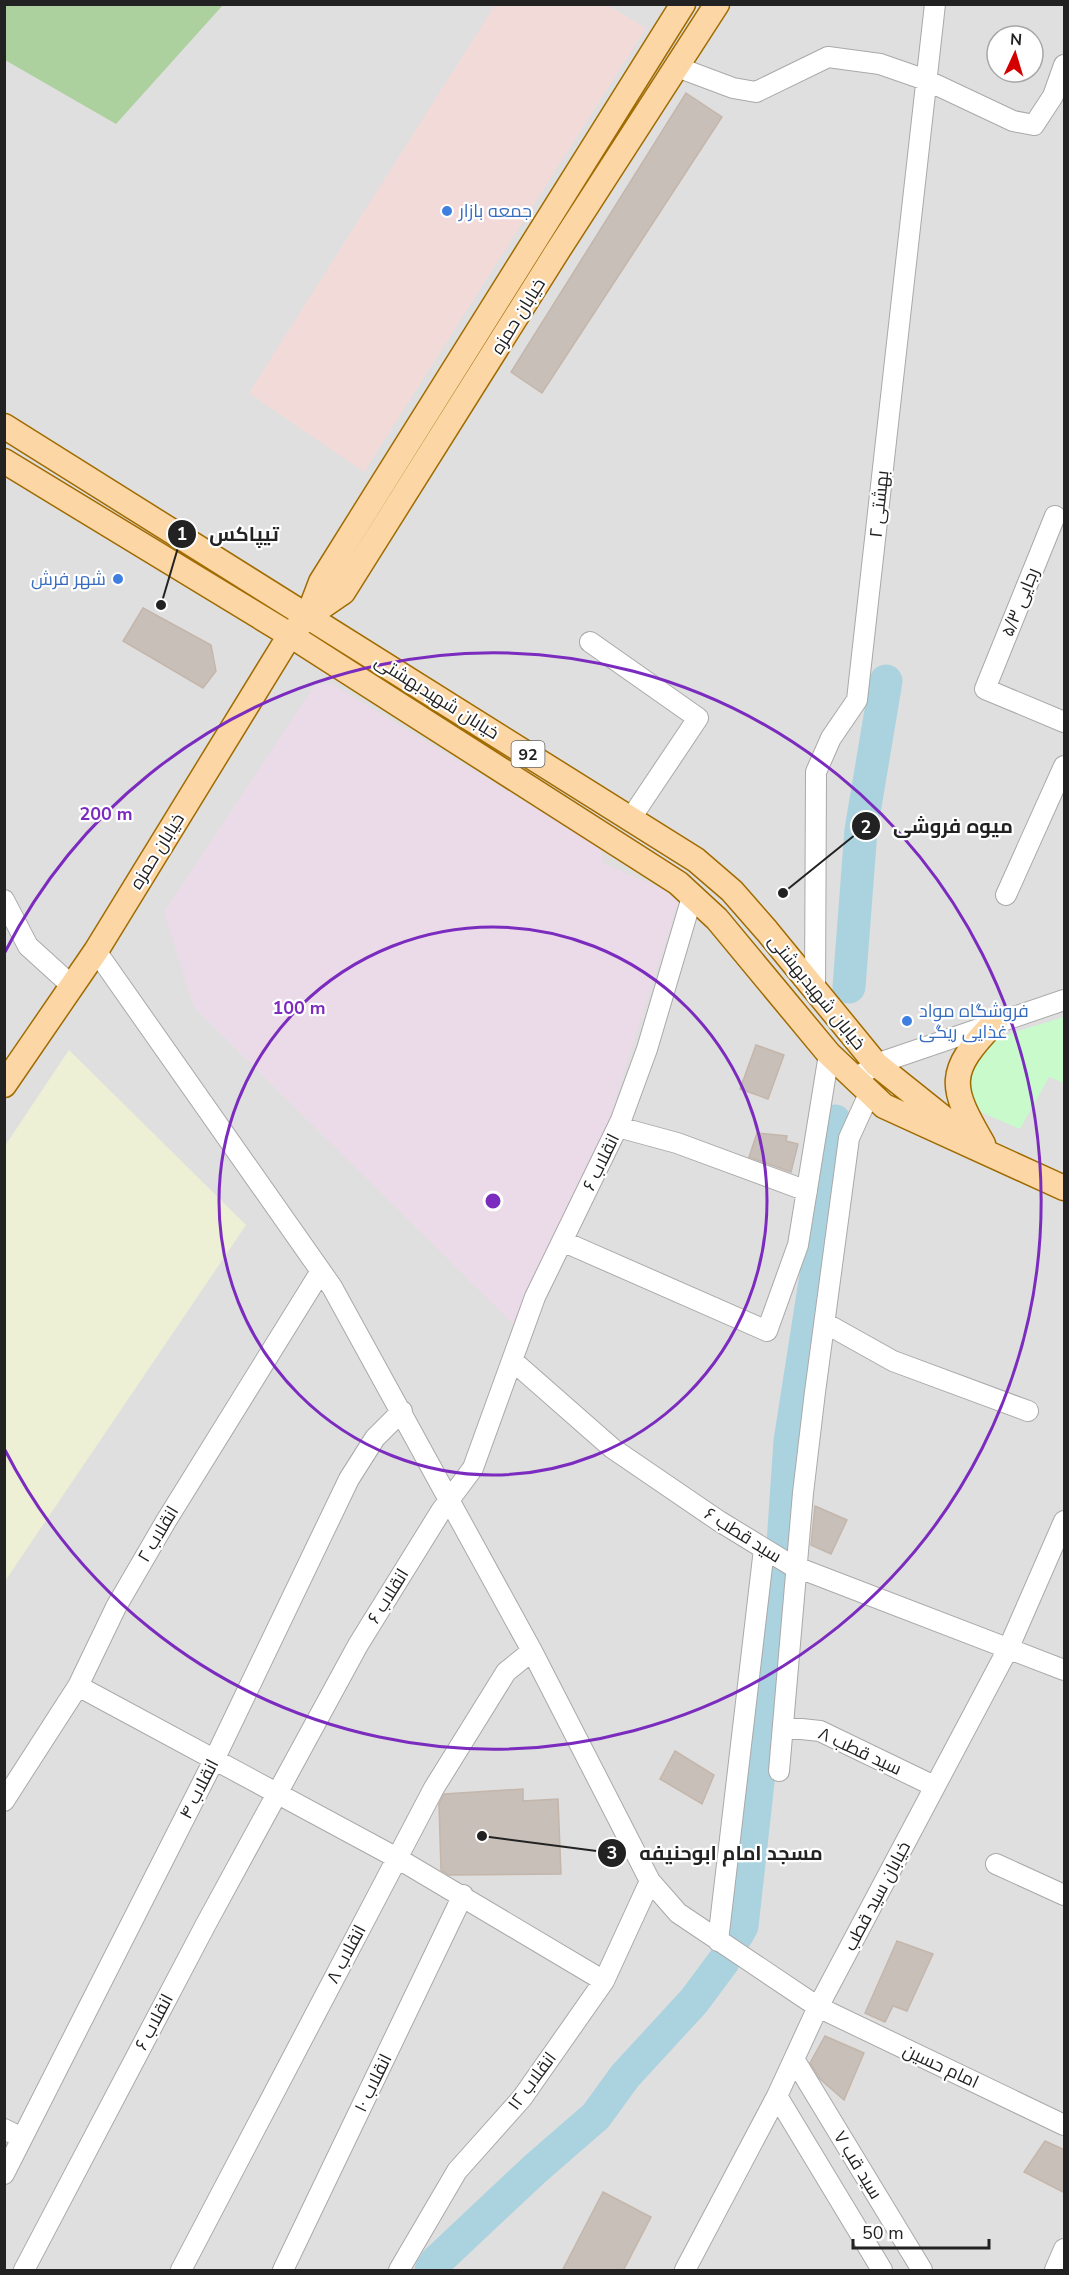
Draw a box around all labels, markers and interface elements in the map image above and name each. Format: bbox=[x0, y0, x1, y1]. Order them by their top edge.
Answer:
north arrow bbox=[985, 24, 1045, 84]
text: N bbox=[1009, 29, 1023, 51]
place label: جمعه بازار bbox=[458, 199, 532, 223]
marker: جمعه بازار bbox=[440, 204, 454, 218]
street label: خیابان حمزه bbox=[485, 273, 551, 359]
street label: بهشتی ۲ bbox=[864, 469, 894, 539]
callout: تیپاکس bbox=[167, 515, 291, 553]
text: تیپاکس bbox=[209, 521, 280, 548]
text: 1 bbox=[177, 522, 187, 546]
street label: رجایی ۵/۳ bbox=[995, 564, 1045, 640]
place label: شهر فرش bbox=[31, 567, 106, 591]
marker: شهر فرش bbox=[111, 572, 125, 586]
street label: خیابان شهیدبهشتی bbox=[370, 649, 504, 745]
road number: 92 bbox=[512, 741, 544, 767]
text: 200 m bbox=[79, 802, 133, 826]
callout: میوه فروشی bbox=[851, 807, 1025, 845]
street label: خیابان حمزه bbox=[124, 808, 190, 894]
text: میوه فروشی bbox=[893, 813, 1013, 840]
text: 2 bbox=[861, 815, 871, 839]
street label: خیابان شهیدبهشتی bbox=[763, 929, 871, 1055]
text: 100 m bbox=[272, 996, 326, 1020]
place label: فروشگاه مواد غذایی ریگی bbox=[919, 999, 1029, 1044]
marker: فروشگاه مواد غذایی ریگی bbox=[900, 1014, 914, 1028]
street label: انقلاب ۶ bbox=[577, 1129, 625, 1195]
centre of rings bbox=[483, 1191, 503, 1211]
street label: انقلاب ۲ bbox=[132, 1501, 184, 1567]
street label: سید قطب ۶ bbox=[700, 1502, 786, 1568]
street label: انقلاب ۶ bbox=[362, 1564, 414, 1628]
street label: سید قطب ۸ bbox=[814, 1721, 906, 1781]
street label: انقلاب ۴ bbox=[174, 1755, 224, 1823]
callout: مسجد امام ابوحنیفه bbox=[597, 1834, 834, 1872]
street label: خیابان سید قطب bbox=[838, 1837, 916, 1955]
text: مسجد امام ابوحنیفه bbox=[639, 1840, 823, 1867]
text: 3 bbox=[607, 1841, 617, 1865]
street label: انقلاب ۸ bbox=[321, 1920, 371, 1988]
street label: انقلاب ۶ bbox=[129, 1990, 179, 2054]
street label: امام حسین bbox=[899, 2038, 983, 2094]
street label: انقلاب ۱۲ bbox=[502, 2047, 562, 2115]
street label: انقلاب ۱۰ bbox=[349, 2050, 397, 2116]
street label: سید قب ۷ bbox=[828, 2126, 888, 2204]
scale bar bbox=[853, 2212, 990, 2250]
text: 50 m bbox=[862, 2221, 904, 2245]

